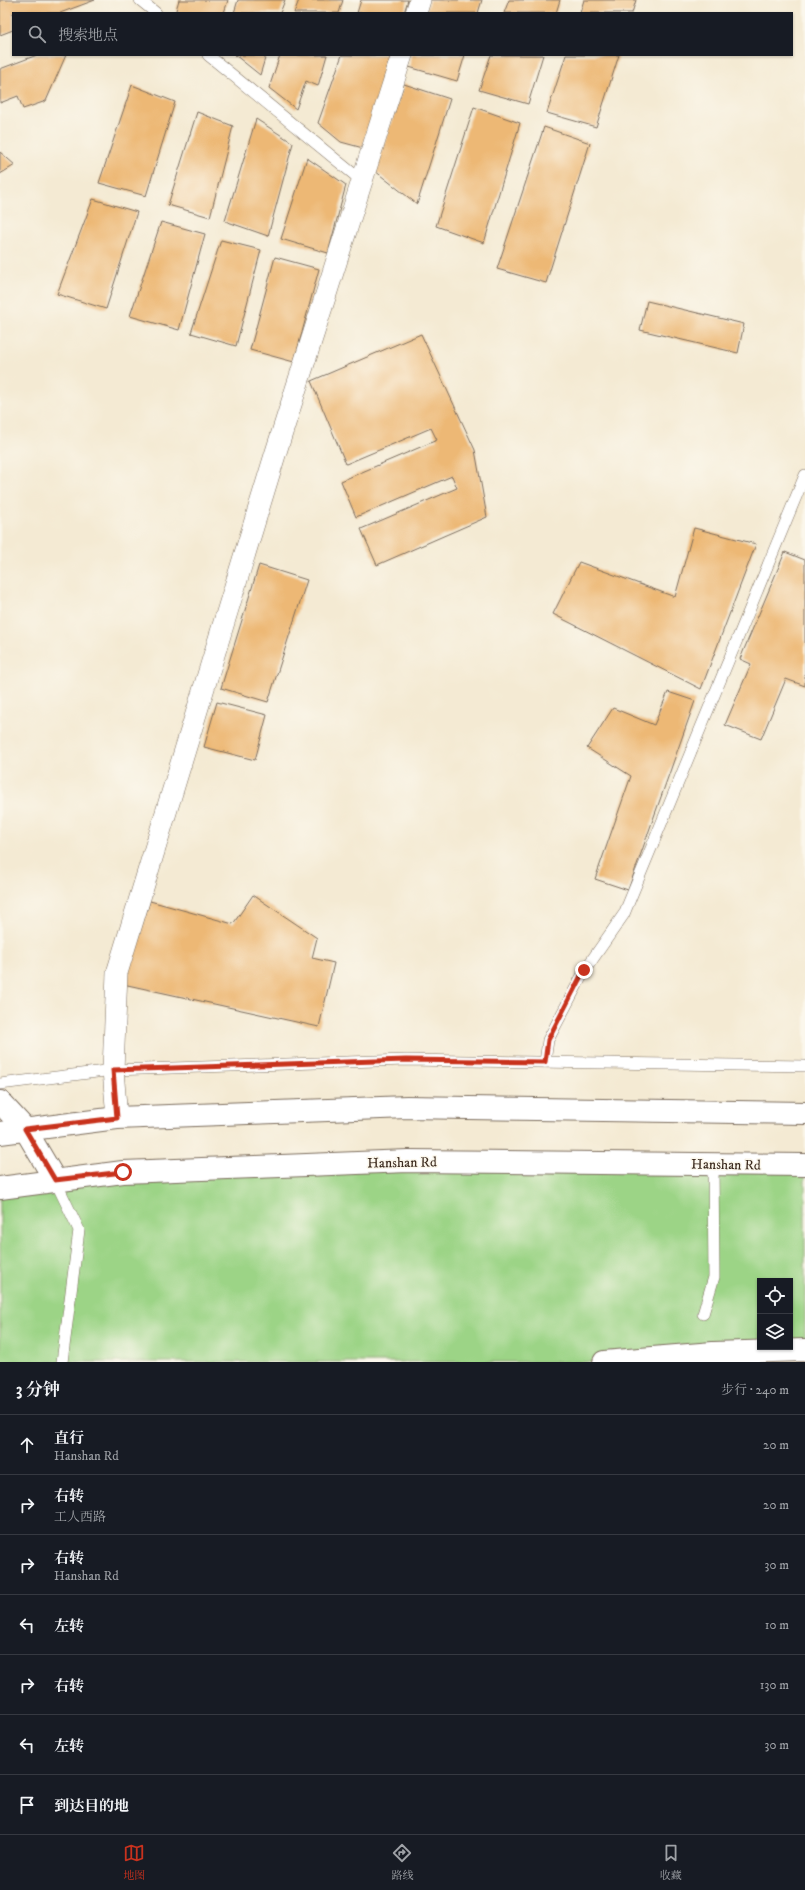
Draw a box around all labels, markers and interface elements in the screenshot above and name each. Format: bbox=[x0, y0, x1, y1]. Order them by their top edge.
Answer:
search box bbox=[12, 12, 793, 56]
icon: search bbox=[26, 23, 48, 45]
text: 搜索地点 bbox=[58, 26, 118, 45]
route end bbox=[575, 961, 593, 979]
street label: Hanshan Rd bbox=[367, 1153, 437, 1173]
street label: Hanshan Rd bbox=[691, 1155, 761, 1175]
route start bbox=[114, 1163, 132, 1181]
map controls bbox=[757, 1278, 793, 1350]
button: locate bbox=[757, 1278, 793, 1314]
button: layers bbox=[757, 1314, 793, 1350]
text: 3 分钟 bbox=[16, 1379, 60, 1401]
text: 步行 · 240 m bbox=[721, 1382, 789, 1398]
text: 直行 bbox=[54, 1429, 84, 1448]
icon: ahead bbox=[16, 1434, 38, 1456]
text: 20 m bbox=[763, 1437, 789, 1453]
text: Hanshan Rd bbox=[54, 1448, 119, 1464]
text: 右转 bbox=[54, 1487, 84, 1506]
icon: right bbox=[16, 1494, 38, 1516]
text: 20 m bbox=[763, 1497, 789, 1513]
text: 工人西路 bbox=[54, 1509, 106, 1525]
text: 右转 bbox=[54, 1549, 84, 1568]
icon: right bbox=[16, 1554, 38, 1576]
text: 30 m bbox=[765, 1557, 789, 1573]
text: Hanshan Rd bbox=[54, 1568, 119, 1584]
icon: left bbox=[16, 1614, 38, 1636]
text: 左转 bbox=[54, 1617, 84, 1636]
text: 10 m bbox=[765, 1617, 789, 1633]
icon: right bbox=[16, 1674, 38, 1696]
text: 右转 bbox=[54, 1677, 84, 1696]
text: 130 m bbox=[760, 1677, 789, 1693]
icon: left bbox=[16, 1734, 38, 1756]
text: 左转 bbox=[54, 1737, 84, 1756]
text: 30 m bbox=[765, 1737, 789, 1753]
icon: arrive bbox=[16, 1794, 38, 1816]
text: 到达目的地 bbox=[54, 1797, 129, 1816]
tab: 地图 bbox=[123, 1842, 145, 1883]
tab: 路线 bbox=[391, 1842, 413, 1883]
tab: 收藏 bbox=[660, 1842, 682, 1883]

